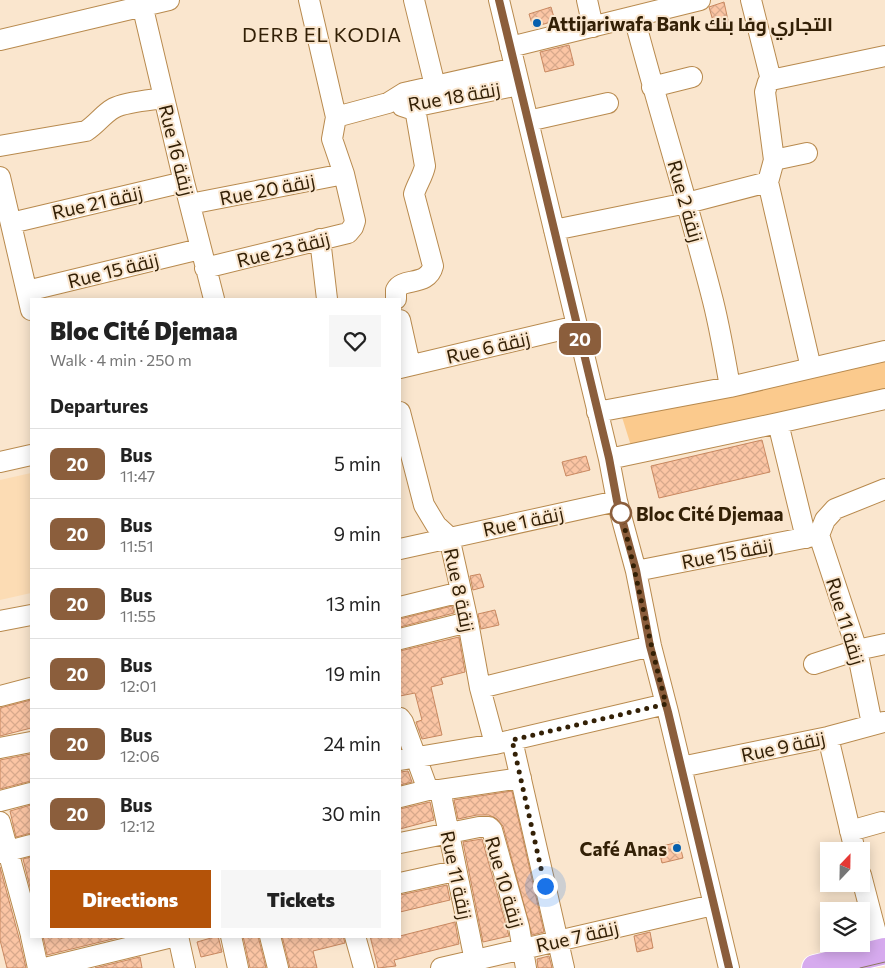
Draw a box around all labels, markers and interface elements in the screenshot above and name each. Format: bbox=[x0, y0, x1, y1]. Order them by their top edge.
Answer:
place label: Attijariwafa Bank التجاري وفا بنك bbox=[547, 12, 833, 40]
marker: Attijariwafa Bank التجاري وفا بنك bbox=[531, 17, 543, 29]
district label: DERB EL KODIA bbox=[242, 22, 402, 46]
street label: Rue 18 زنقة bbox=[406, 77, 502, 116]
street label: Rue 16 زنقة bbox=[154, 102, 199, 198]
street label: Rue 2 زنقة bbox=[662, 157, 709, 245]
street label: Rue 20 زنقة bbox=[217, 168, 317, 210]
street label: Rue 21 زنقة bbox=[49, 180, 145, 225]
street label: Rue 23 زنقة bbox=[234, 226, 332, 273]
street label: Rue 15 زنقة bbox=[65, 248, 161, 293]
button: heart bbox=[329, 315, 381, 367]
text: Bloc Cité Djemaa bbox=[50, 316, 238, 345]
line badge: 20 bbox=[558, 323, 602, 355]
street label: Rue 6 زنقة bbox=[444, 326, 532, 369]
text: 20 bbox=[569, 328, 591, 350]
text: Walk · 4 min · 250 m bbox=[50, 350, 192, 369]
text: Departures bbox=[50, 394, 148, 417]
text: Bus bbox=[120, 443, 152, 466]
text: 5 min bbox=[334, 452, 381, 475]
text: 20 bbox=[66, 453, 89, 475]
text: 11:47 bbox=[120, 466, 155, 485]
street label: Rue 1 زنقة bbox=[481, 501, 566, 542]
marker: Bloc Cité Djemaa bbox=[610, 502, 632, 524]
place label: Bloc Cité Djemaa bbox=[636, 502, 784, 525]
text: Bus bbox=[120, 513, 152, 536]
text: 9 min bbox=[333, 522, 381, 545]
text: 20 bbox=[66, 523, 89, 545]
street label: Rue 15 زنقة bbox=[679, 533, 775, 574]
text: 11:51 bbox=[120, 536, 154, 555]
street label: Rue 8 زنقة bbox=[439, 546, 480, 634]
street label: Rue 11 زنقة bbox=[821, 575, 870, 668]
text: Bus bbox=[120, 583, 152, 606]
text: 13 min bbox=[326, 592, 381, 615]
text: 20 bbox=[66, 593, 89, 615]
text: 11:55 bbox=[120, 606, 156, 625]
text: Bus bbox=[120, 653, 152, 676]
text: 19 min bbox=[325, 662, 381, 685]
text: 20 bbox=[66, 663, 89, 685]
text: 12:01 bbox=[120, 676, 157, 695]
text: Bus bbox=[120, 723, 152, 746]
street label: Rue 9 زنقة bbox=[739, 726, 827, 767]
text: 24 min bbox=[323, 732, 381, 755]
text: 20 bbox=[66, 733, 89, 755]
text: 12:06 bbox=[120, 746, 160, 765]
text: Bus bbox=[120, 793, 152, 816]
text: 30 min bbox=[322, 802, 381, 825]
text: 20 bbox=[66, 803, 89, 825]
text: 12:12 bbox=[120, 816, 155, 835]
street label: Rue 11 زنقة bbox=[435, 829, 478, 922]
street label: Rue 10 زنقة bbox=[480, 834, 529, 931]
place label: Café Anas bbox=[579, 837, 667, 860]
marker: Café Anas bbox=[671, 842, 683, 854]
north arrow bbox=[820, 842, 870, 892]
map controls bbox=[820, 842, 870, 952]
button: Directions bbox=[50, 870, 211, 928]
button: Tickets bbox=[221, 870, 381, 928]
your location bbox=[533, 874, 558, 899]
button: layers bbox=[820, 902, 870, 952]
street label: Rue 7 زنقة bbox=[534, 915, 621, 958]

